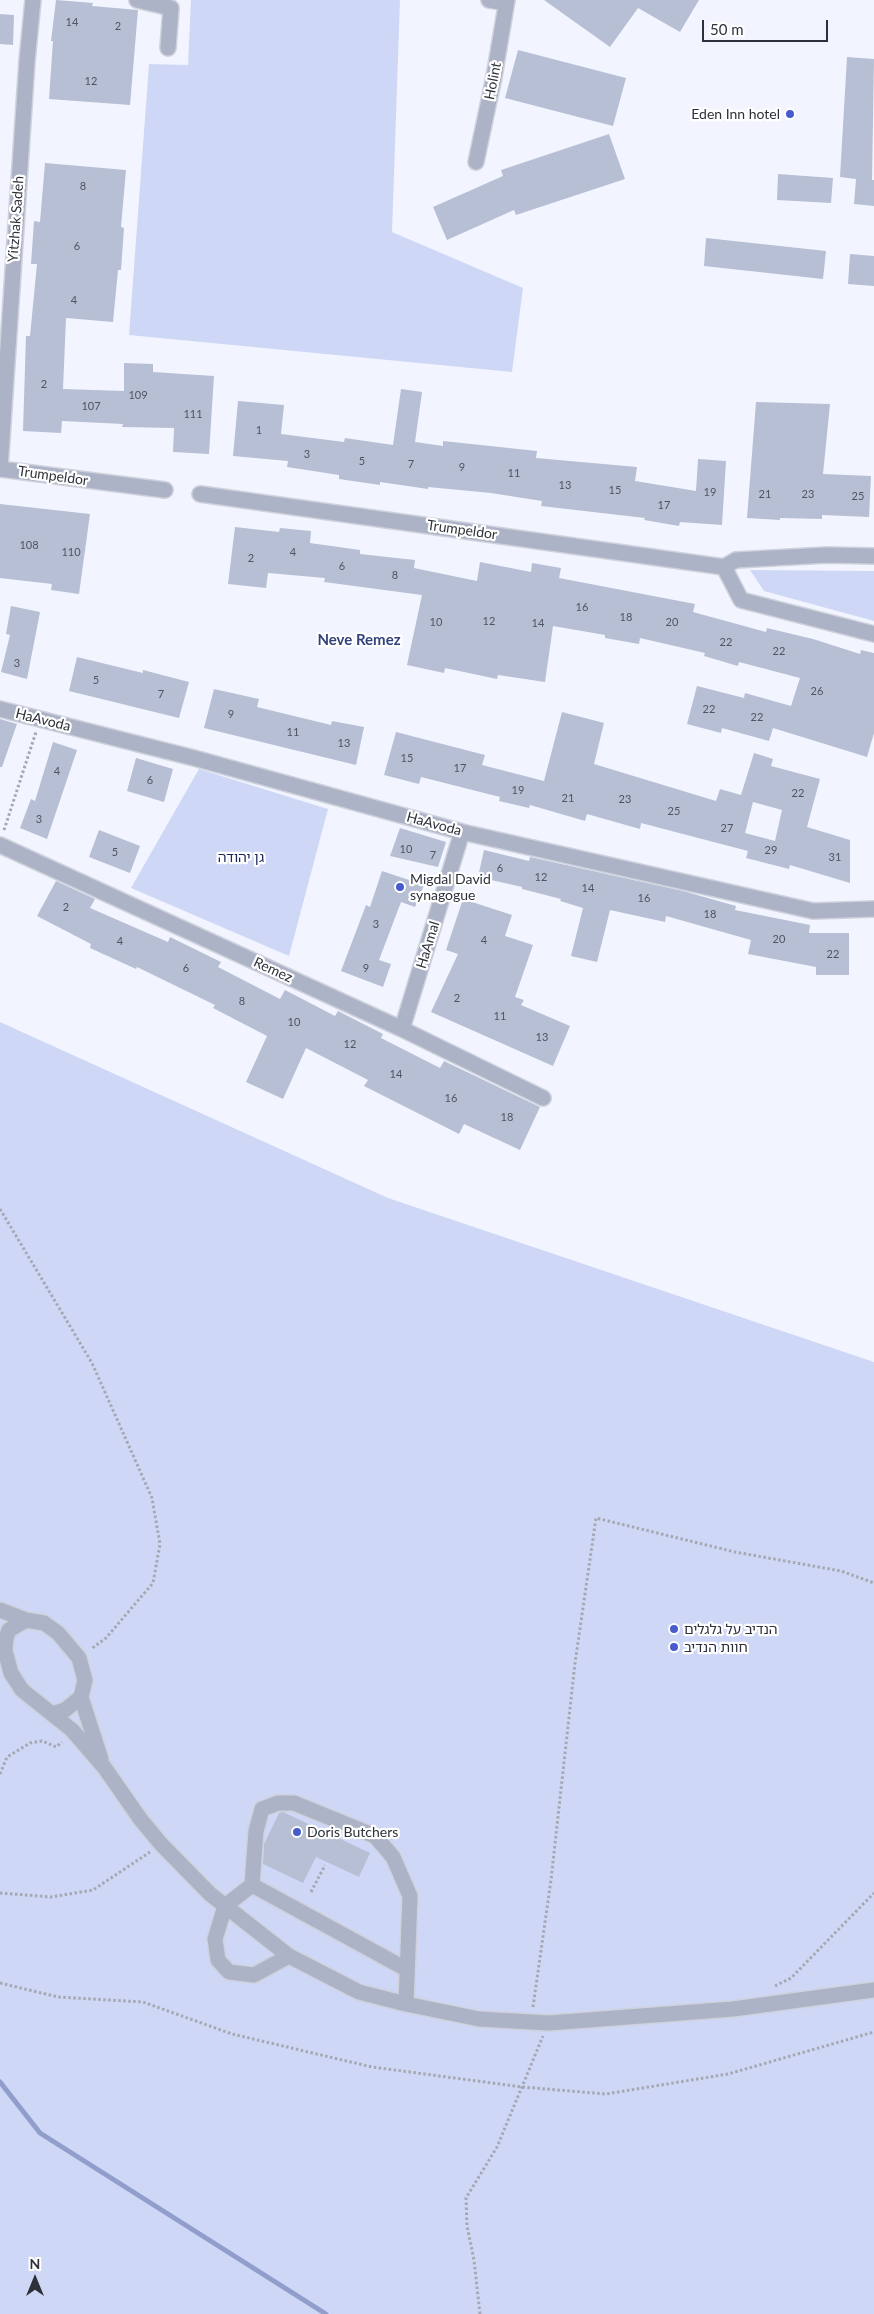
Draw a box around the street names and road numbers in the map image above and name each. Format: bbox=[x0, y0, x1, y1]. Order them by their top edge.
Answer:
street label: Holint bbox=[481, 61, 505, 101]
street label: Yitzhak Sadeh bbox=[5, 175, 27, 263]
street label: Trumpeldor bbox=[17, 463, 89, 489]
street label: Trumpeldor bbox=[426, 517, 498, 543]
street label: HaAvoda bbox=[14, 705, 72, 735]
street label: HaAvoda bbox=[405, 809, 463, 839]
street label: HaAmal bbox=[413, 919, 443, 971]
street label: Remez bbox=[251, 954, 295, 986]

